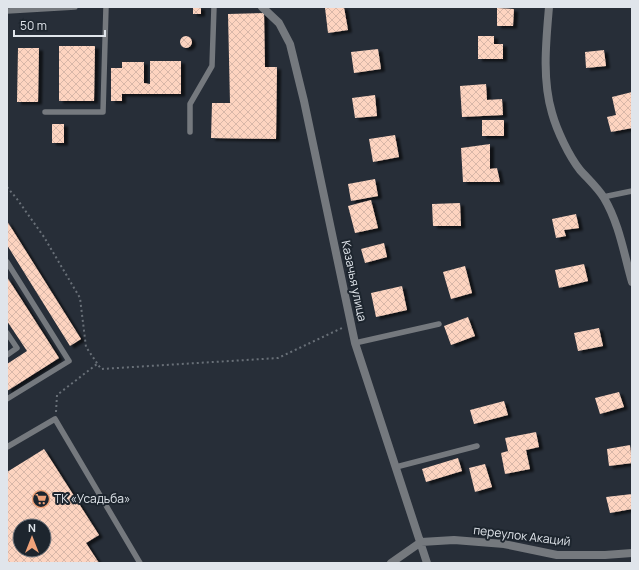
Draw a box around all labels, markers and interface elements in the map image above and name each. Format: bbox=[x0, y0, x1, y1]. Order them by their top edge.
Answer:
scale bar bbox=[14, 12, 105, 38]
text: 50 m bbox=[20, 17, 47, 34]
street label: Казачья улица bbox=[338, 239, 371, 323]
supermarket icon: ТК «Усадьба» bbox=[31, 489, 51, 509]
place label: ТК «Усадьба» bbox=[54, 490, 130, 507]
north arrow bbox=[12, 518, 52, 558]
text: N bbox=[28, 520, 36, 535]
street label: переулок Акаций bbox=[473, 521, 572, 550]

